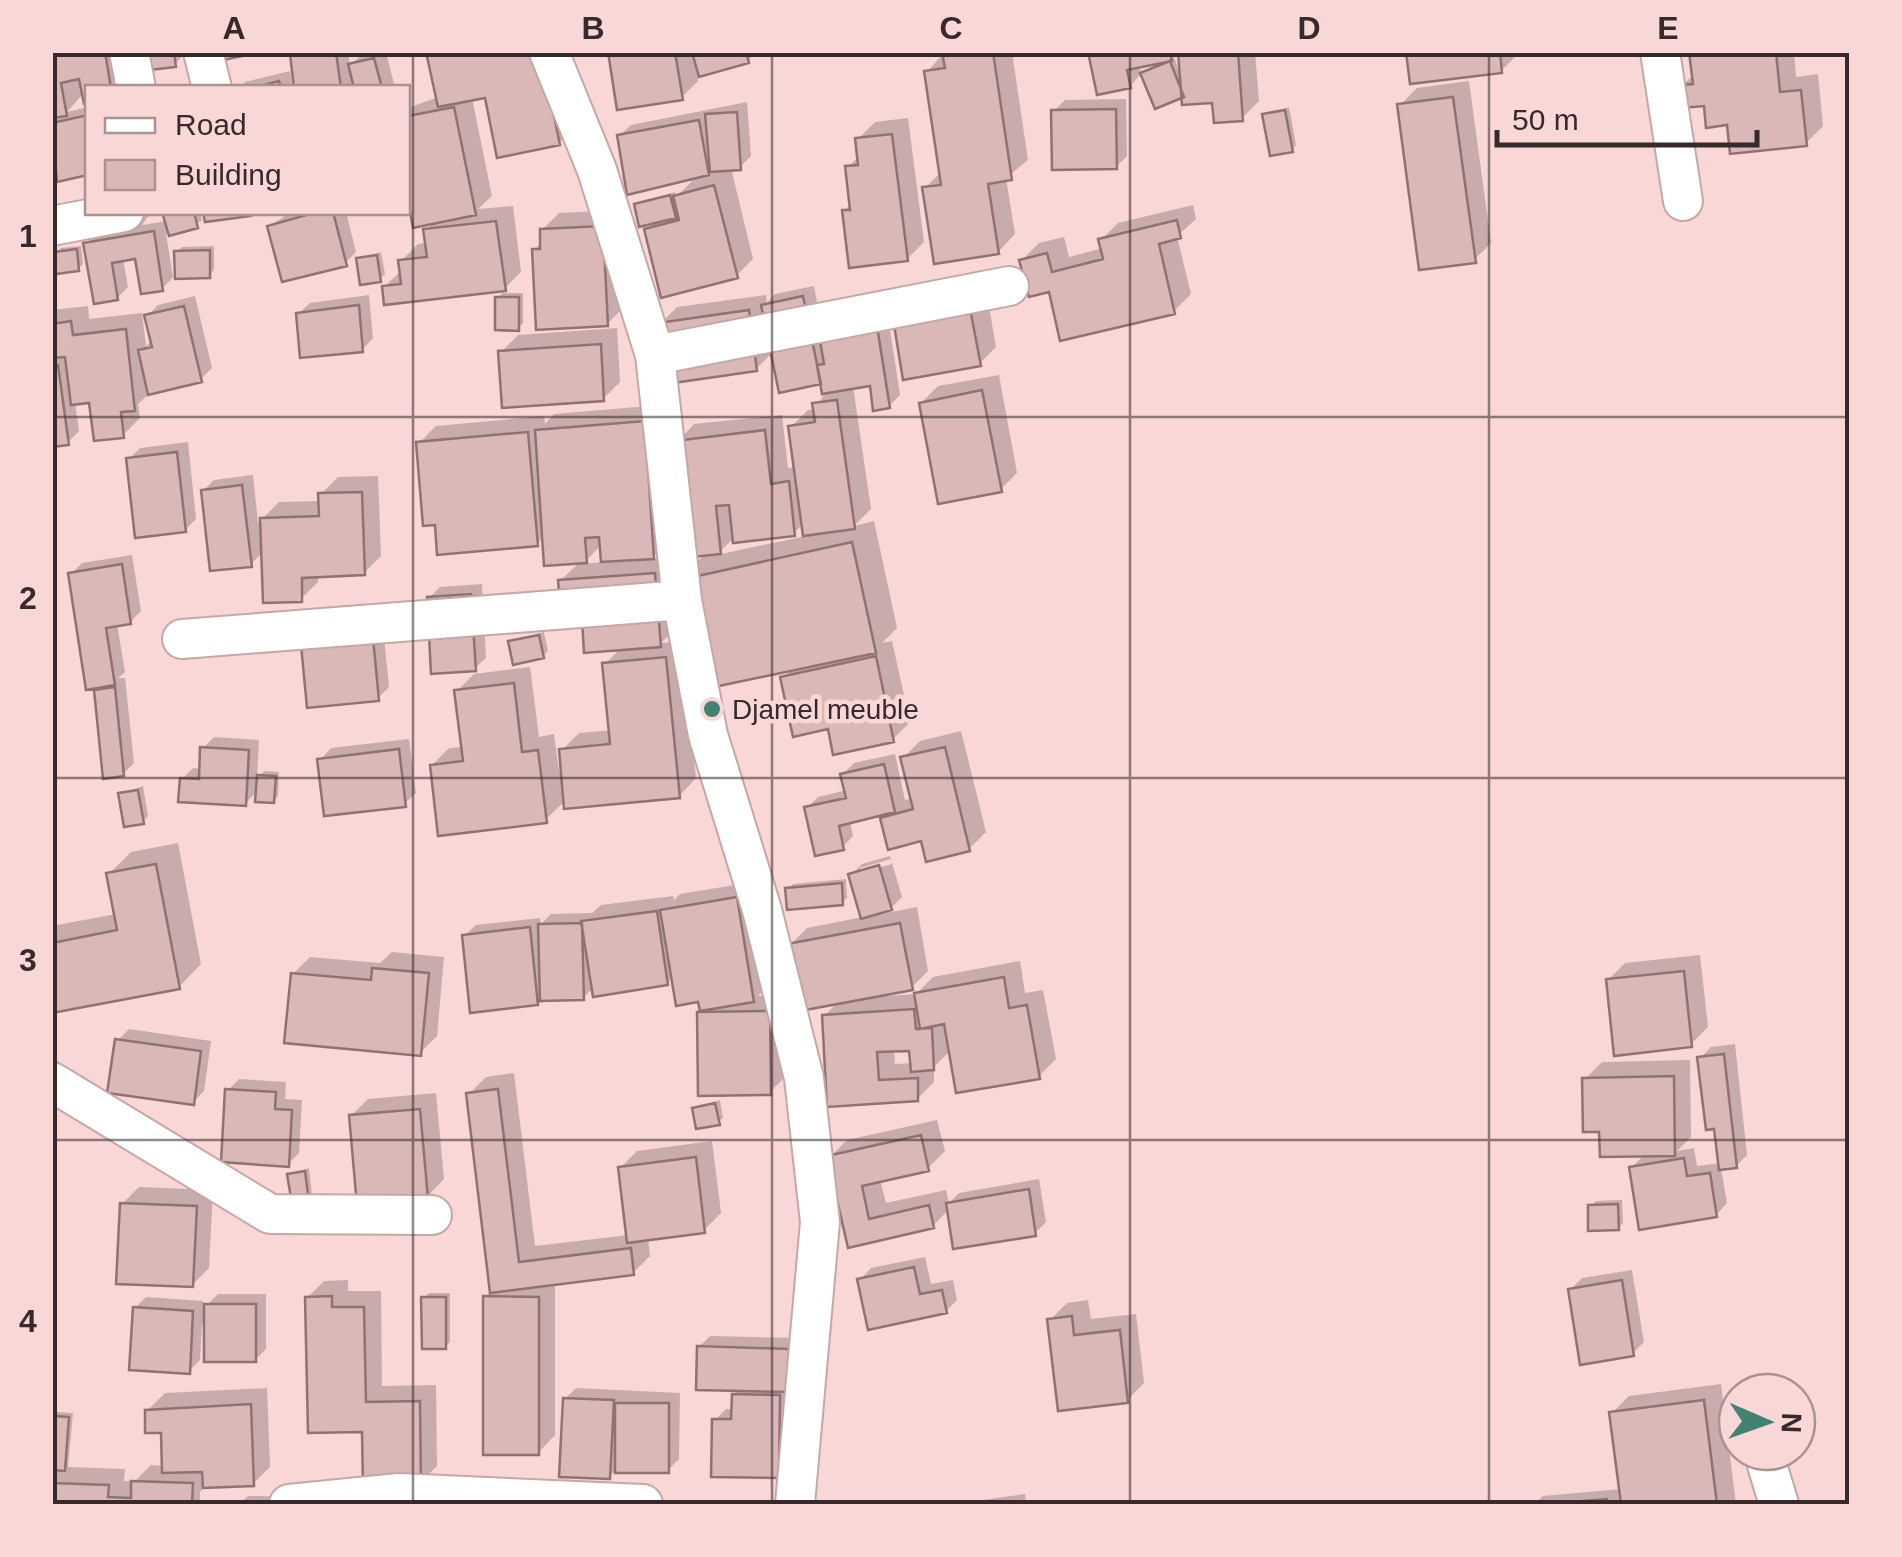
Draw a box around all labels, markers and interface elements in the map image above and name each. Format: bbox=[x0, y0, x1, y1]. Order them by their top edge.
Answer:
text: A bbox=[222, 10, 246, 46]
text: B bbox=[581, 10, 605, 46]
text: C bbox=[939, 10, 963, 46]
text: D bbox=[1297, 10, 1321, 46]
text: E bbox=[1657, 10, 1679, 46]
legend bbox=[85, 85, 410, 215]
scale bar bbox=[1497, 85, 1757, 147]
text: 50 m bbox=[1512, 103, 1579, 136]
text: Road bbox=[175, 108, 247, 141]
text: Building bbox=[175, 158, 282, 191]
text: 1 bbox=[19, 218, 37, 254]
text: 2 bbox=[19, 580, 37, 616]
place label: Djamel meuble bbox=[732, 694, 919, 725]
marker: Djamel meuble bbox=[701, 698, 723, 720]
text: 3 bbox=[19, 942, 37, 978]
text: 4 bbox=[19, 1303, 37, 1339]
north arrow bbox=[1717, 1372, 1817, 1472]
text: N bbox=[1776, 1412, 1807, 1434]

